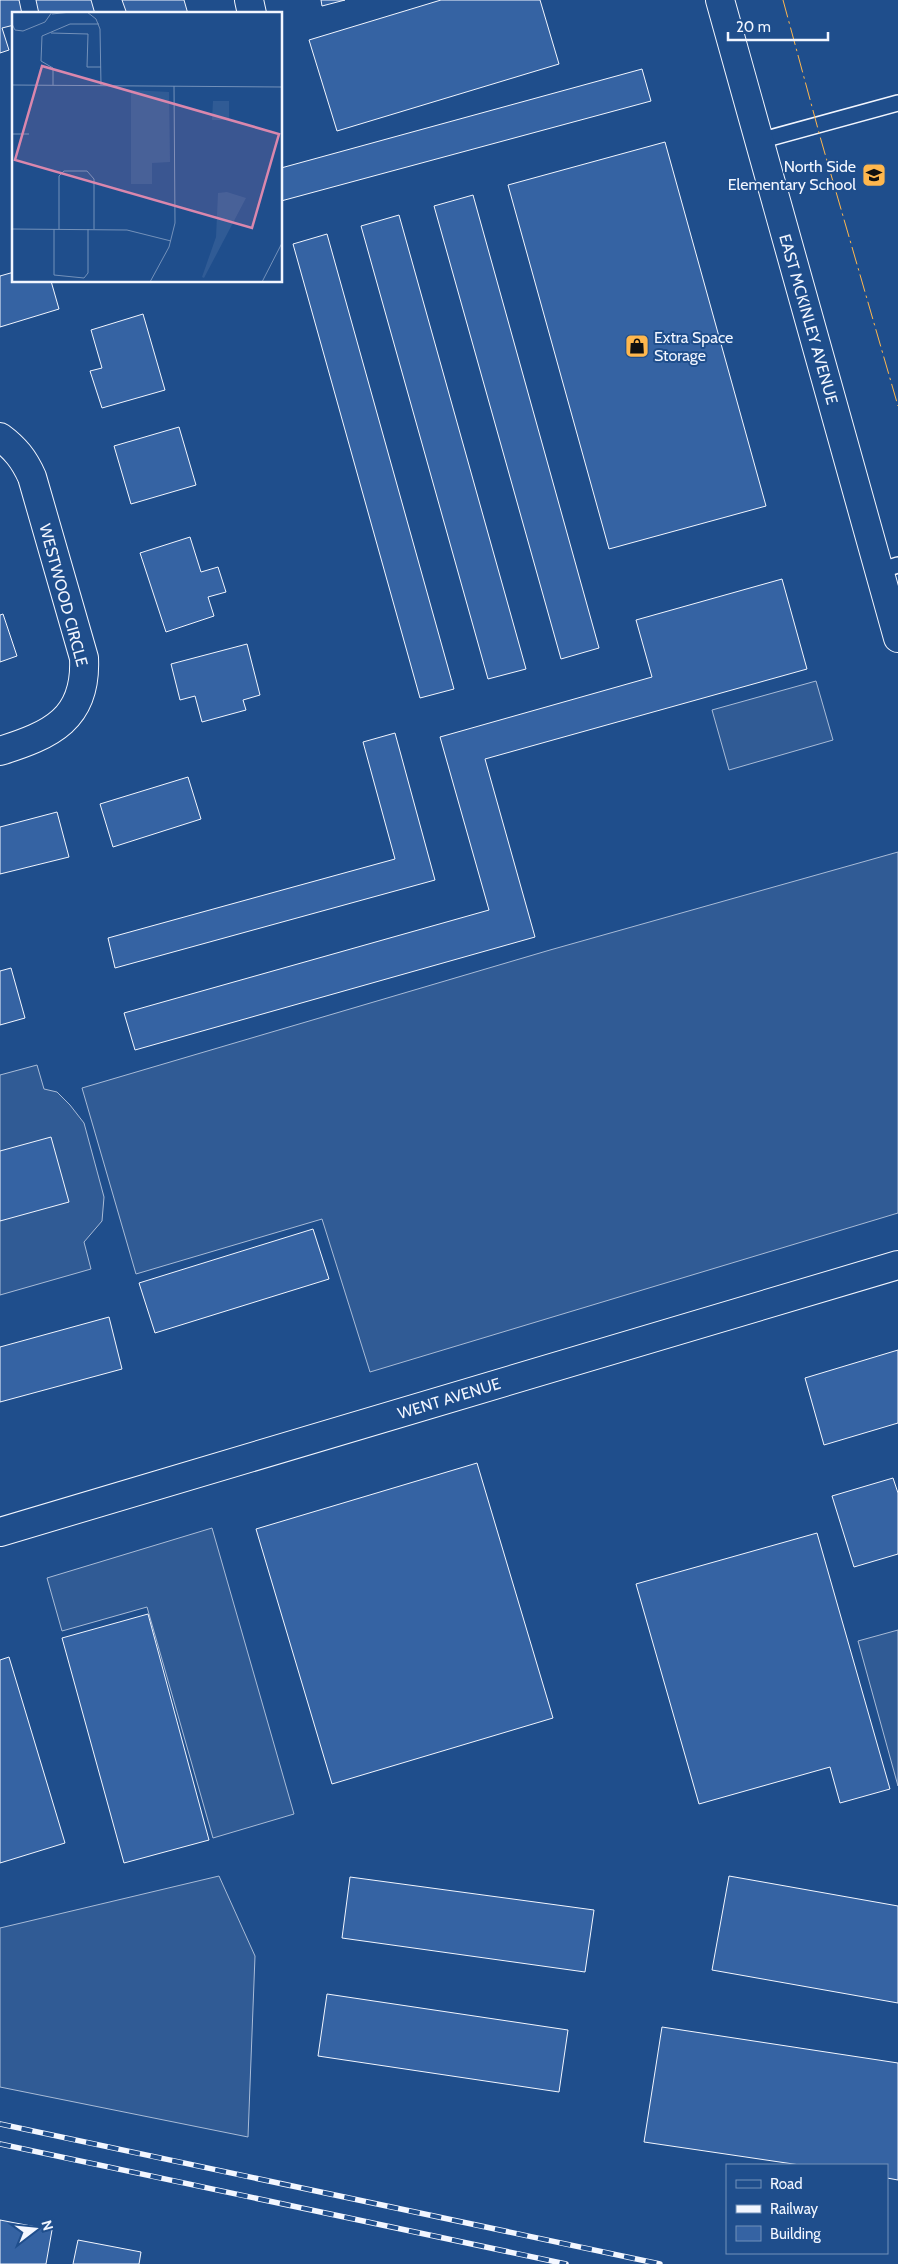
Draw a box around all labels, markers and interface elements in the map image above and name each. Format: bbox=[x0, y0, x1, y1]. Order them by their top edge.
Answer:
scale bar bbox=[728, 10, 828, 42]
inset map bbox=[12, 12, 282, 282]
text: 20 m bbox=[736, 18, 771, 36]
place label: North Side Elementary School bbox=[728, 157, 856, 194]
school or university icon: North Side Elementary School bbox=[861, 162, 887, 188]
street label: EAST MCKINLEY AVENUE bbox=[775, 232, 842, 407]
place label: Extra Space Storage bbox=[654, 328, 733, 365]
shop icon: Extra Space Storage bbox=[624, 333, 650, 359]
street label: WESTWOOD CIRCLE bbox=[35, 522, 92, 669]
street label: WENT AVENUE bbox=[395, 1374, 503, 1423]
legend bbox=[726, 2164, 888, 2254]
text: Road bbox=[770, 2175, 803, 2193]
text: Railway bbox=[770, 2200, 819, 2218]
north arrow bbox=[10, 2204, 60, 2254]
text: N bbox=[37, 2218, 58, 2233]
text: Building bbox=[770, 2225, 821, 2243]

